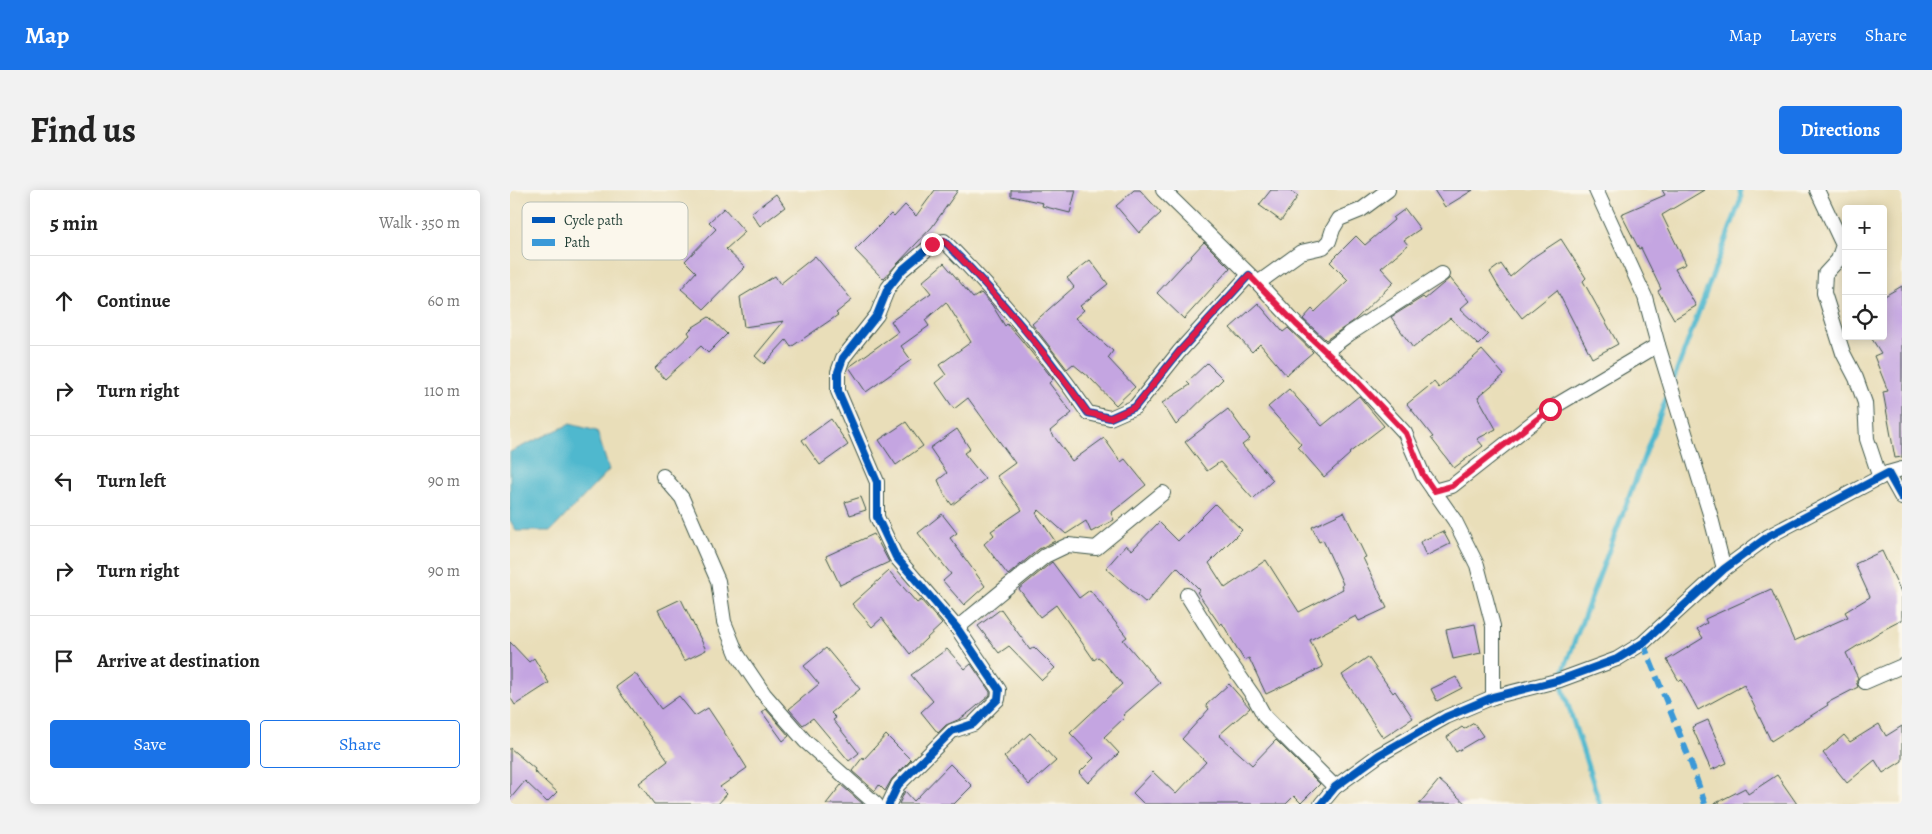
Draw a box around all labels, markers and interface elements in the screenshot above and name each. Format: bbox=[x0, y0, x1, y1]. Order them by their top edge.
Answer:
text: Map bbox=[25, 19, 69, 51]
text: Map bbox=[1729, 23, 1762, 47]
text: Layers bbox=[1790, 23, 1837, 47]
text: Share bbox=[1865, 23, 1907, 47]
text: Find us bbox=[30, 106, 136, 154]
button: Directions bbox=[1779, 106, 1902, 154]
legend bbox=[522, 202, 688, 260]
map controls bbox=[1842, 205, 1887, 340]
button: + bbox=[1842, 205, 1887, 250]
text: 5 min bbox=[50, 209, 98, 237]
text: Cycle path bbox=[564, 211, 624, 230]
text: Walk · 350 m bbox=[379, 212, 460, 234]
text: Path bbox=[564, 233, 591, 252]
route end bbox=[921, 233, 944, 256]
button: − bbox=[1842, 250, 1887, 295]
icon: ahead bbox=[50, 287, 78, 315]
text: Continue bbox=[97, 288, 171, 314]
text: 60 m bbox=[428, 290, 460, 312]
button: locate bbox=[1842, 295, 1887, 340]
icon: right bbox=[50, 377, 78, 405]
text: Turn right bbox=[97, 378, 179, 404]
text: 110 m bbox=[424, 380, 460, 402]
route start bbox=[1539, 398, 1562, 421]
icon: left bbox=[50, 467, 78, 495]
text: Turn left bbox=[97, 468, 166, 494]
text: 90 m bbox=[428, 470, 460, 492]
icon: right bbox=[50, 557, 78, 585]
text: Turn right bbox=[97, 558, 179, 584]
text: 90 m bbox=[428, 560, 460, 582]
icon: arrive bbox=[50, 647, 78, 675]
text: Arrive at destination bbox=[97, 648, 260, 674]
button: Save bbox=[50, 720, 250, 768]
button: Share bbox=[260, 720, 460, 768]

